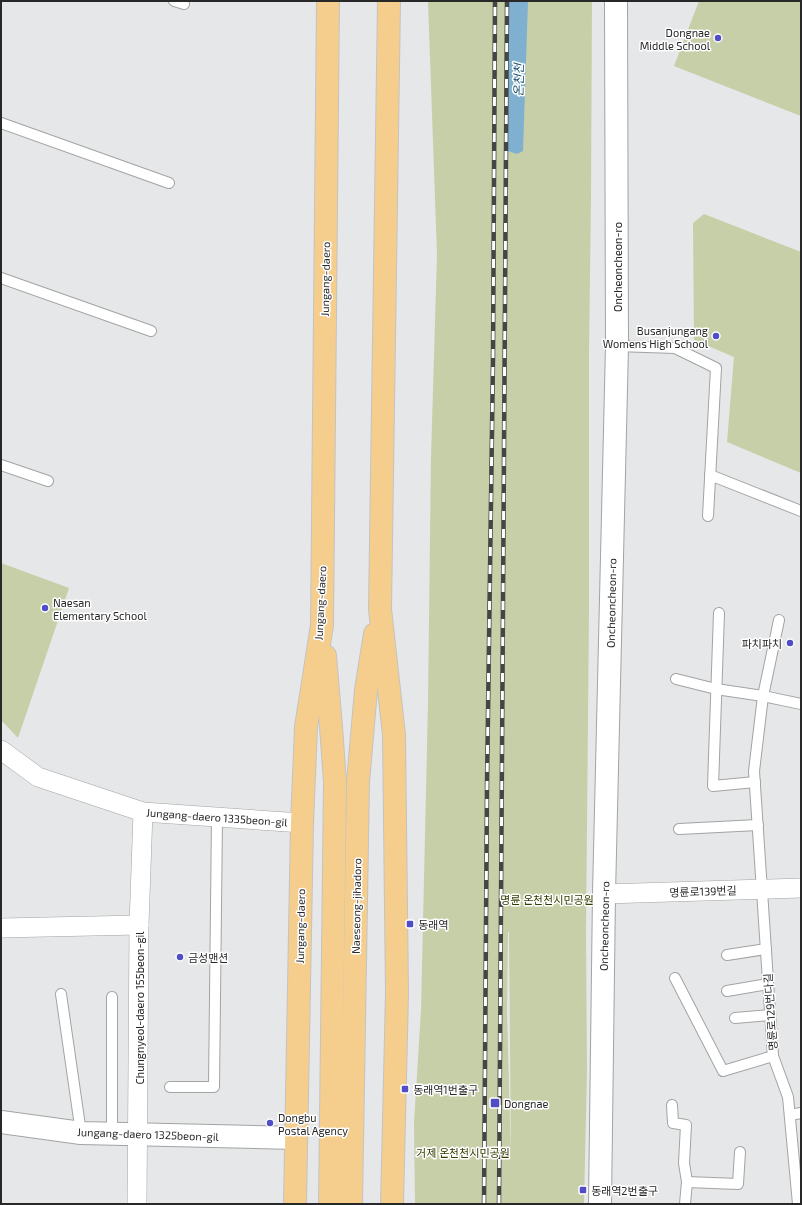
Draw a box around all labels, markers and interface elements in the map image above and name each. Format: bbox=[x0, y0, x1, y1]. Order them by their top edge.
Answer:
place label: Dongnae Middle School bbox=[640, 26, 711, 52]
marker: Dongnae Middle School bbox=[713, 33, 723, 43]
water label: 온천천 bbox=[511, 61, 525, 97]
street label: Oncheoncheon-ro bbox=[611, 222, 624, 312]
street label: Jungang-daero bbox=[318, 242, 332, 316]
place label: Busanjungang Womens High School bbox=[603, 324, 709, 350]
marker: Busanjungang Womens High School bbox=[711, 331, 721, 341]
street label: Oncheoncheon-ro bbox=[604, 558, 618, 648]
street label: Jungang-daero bbox=[312, 565, 328, 641]
place label: Naesan Elementary School bbox=[53, 596, 147, 622]
marker: Naesan Elementary School bbox=[40, 603, 50, 613]
place label: 파치파치 bbox=[742, 637, 782, 650]
marker: 파치파치 bbox=[785, 638, 795, 648]
street label: Jungang-daero 1335beon-gil bbox=[146, 806, 289, 828]
street label: Naeseong-jihadoro bbox=[349, 858, 364, 954]
street label: Oncheoncheon-ro bbox=[597, 881, 611, 971]
street label: 명륜로139번길 bbox=[669, 883, 737, 899]
street label: Jungang-daero bbox=[293, 889, 307, 963]
park label: 명륜 온천천시민공원 bbox=[500, 893, 594, 906]
place label: 동래역 bbox=[418, 918, 448, 931]
marker: 동래역 bbox=[405, 919, 415, 929]
street label: Chungnyeol-daero 155beon-gil bbox=[133, 931, 146, 1085]
place label: 금성맨션 bbox=[188, 951, 228, 964]
marker: 금성맨션 bbox=[175, 952, 185, 962]
street label: 명륜로129번다길 bbox=[761, 973, 779, 1051]
place label: 동래역1번출구 bbox=[413, 1083, 478, 1096]
marker: 동래역1번출구 bbox=[400, 1084, 410, 1094]
marker: Dongnae bbox=[489, 1097, 501, 1109]
place label: Dongnae bbox=[504, 1097, 549, 1110]
place label: Dongbu Postal Agency bbox=[278, 1111, 348, 1137]
marker: Dongbu Postal Agency bbox=[265, 1118, 275, 1128]
street label: Jungang-daero 1325beon-gil bbox=[77, 1125, 220, 1143]
park label: 거제 온천천시민공원 bbox=[416, 1146, 510, 1159]
place label: 동래역2번출구 bbox=[591, 1184, 658, 1197]
marker: 동래역2번출구 bbox=[578, 1185, 588, 1195]

